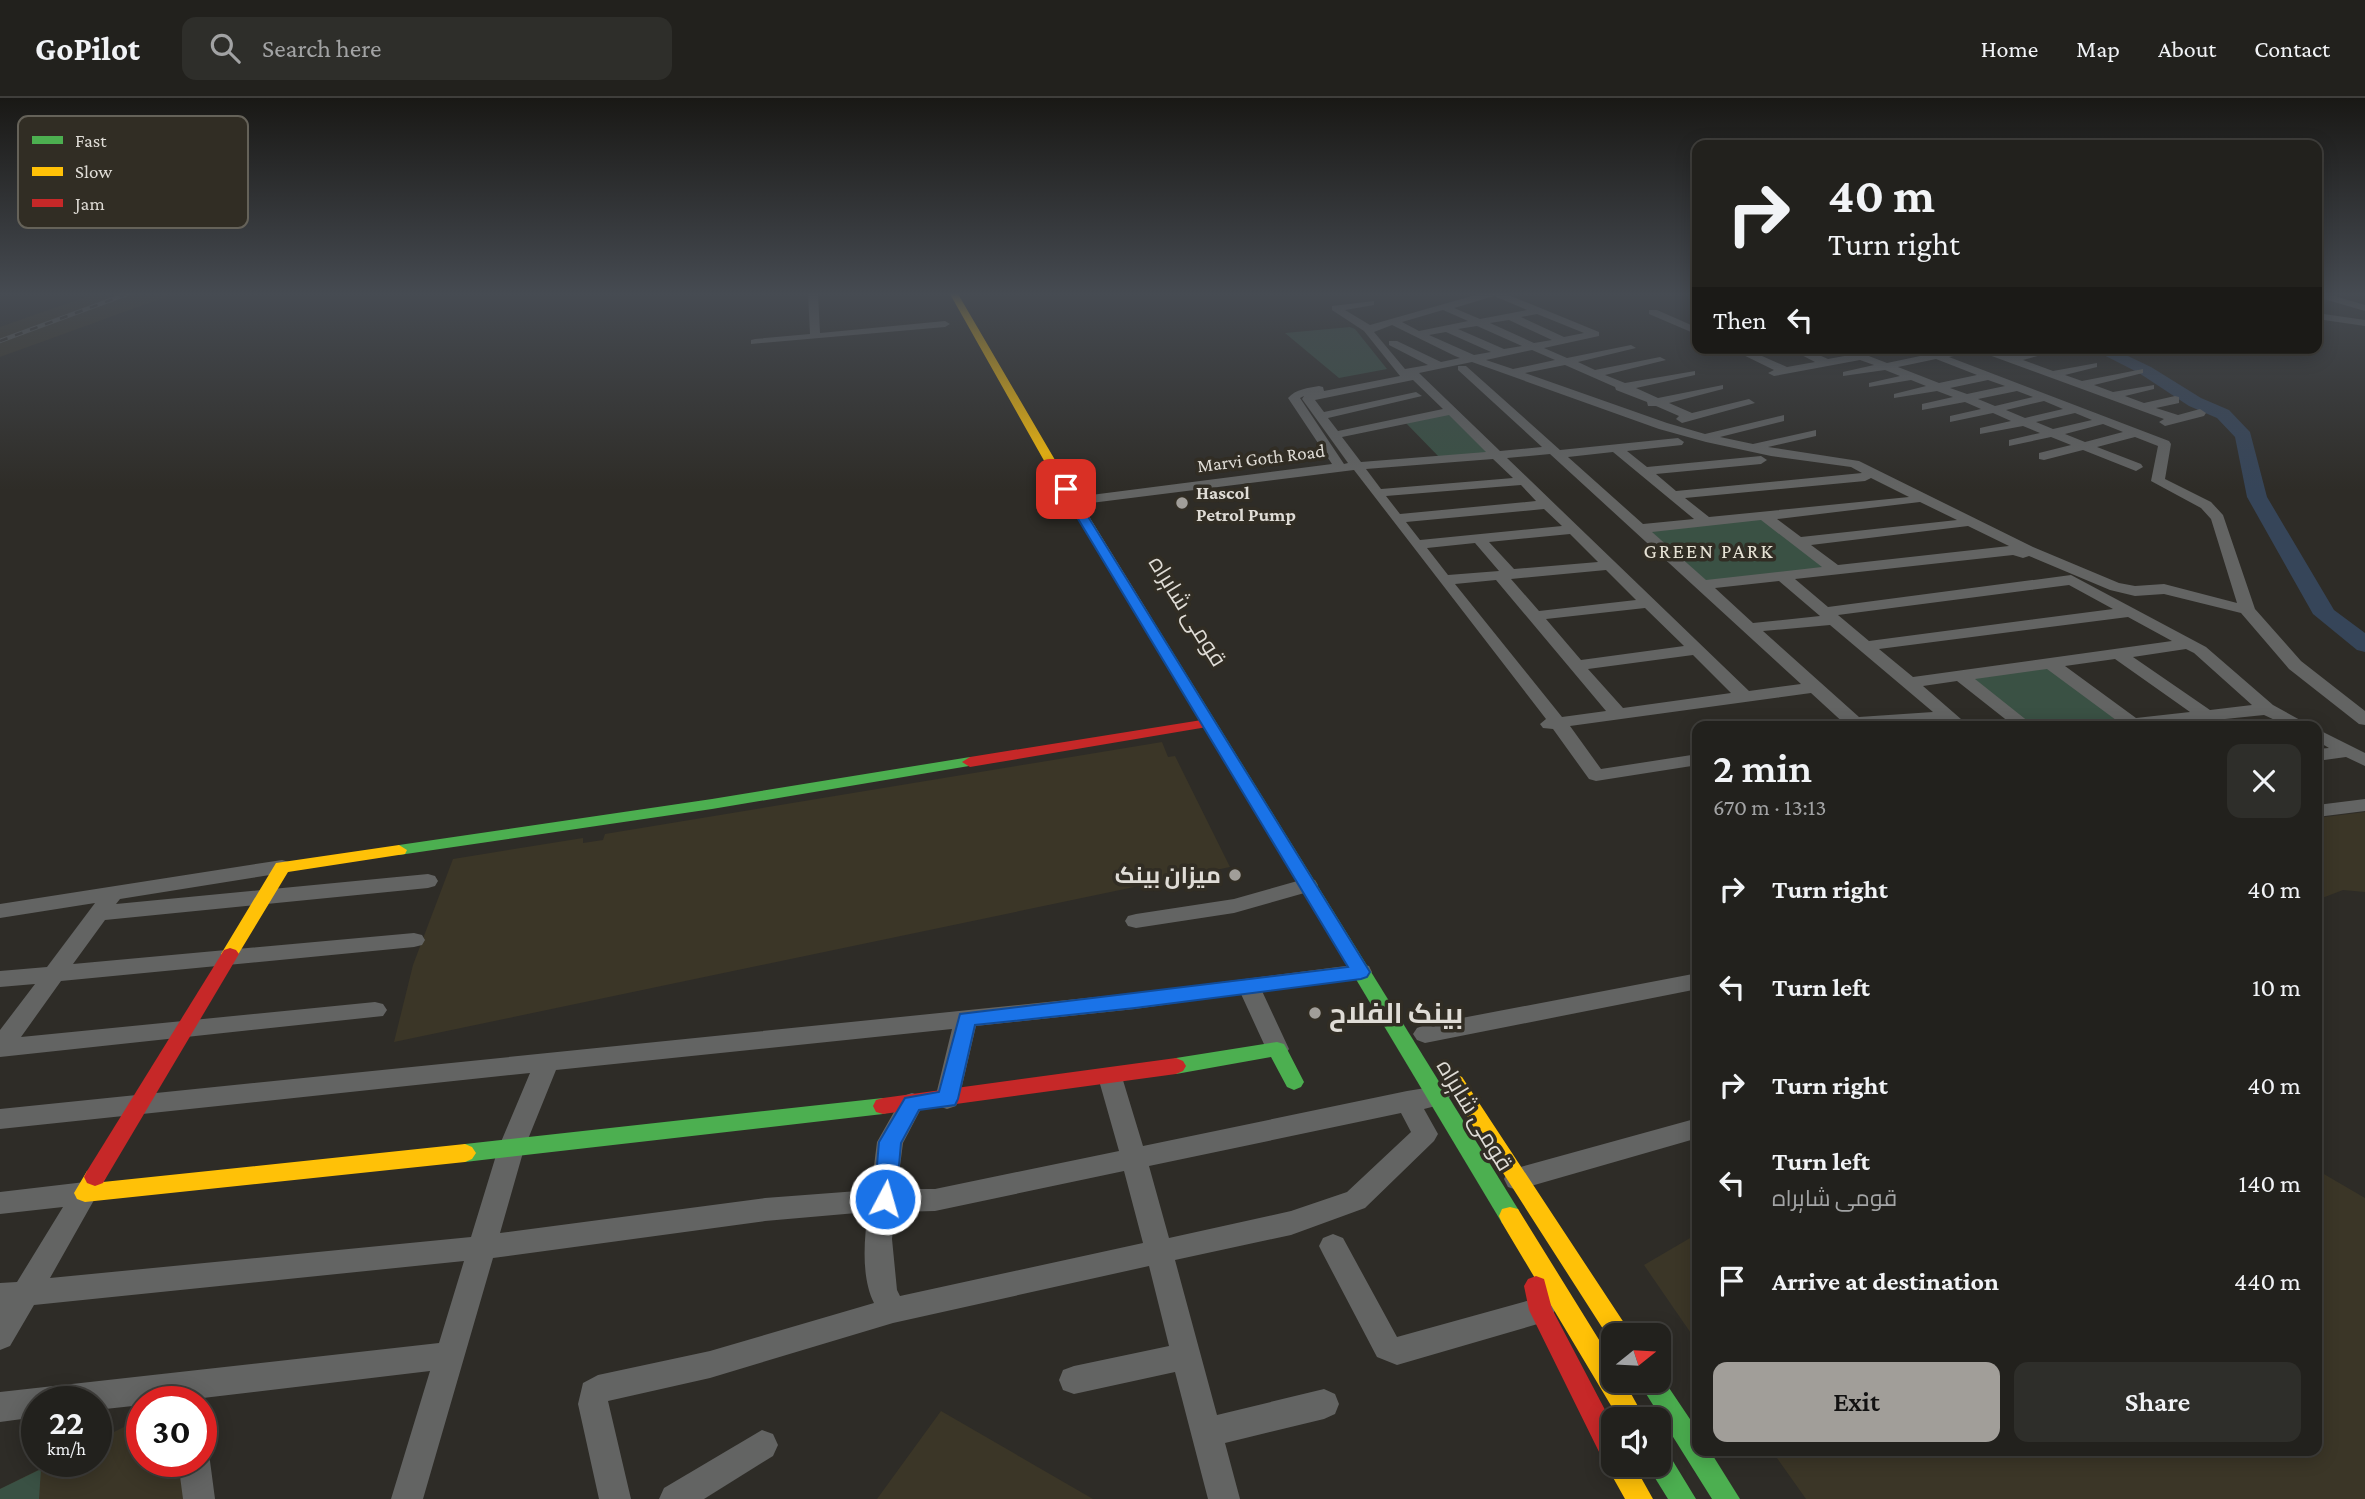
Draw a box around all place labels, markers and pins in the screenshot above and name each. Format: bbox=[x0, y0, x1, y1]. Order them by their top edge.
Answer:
pin bbox=[1036, 459, 1096, 519]
place label: Hascol Petrol Pump bbox=[1196, 482, 1296, 525]
marker: Hascol Petrol Pump bbox=[1174, 495, 1190, 511]
place label: میزان بینک bbox=[1115, 862, 1221, 889]
marker: میزان بینک bbox=[1227, 867, 1243, 883]
place label: بینک الفلاح bbox=[1329, 998, 1463, 1032]
marker: بینک الفلاح bbox=[1307, 1005, 1323, 1021]

